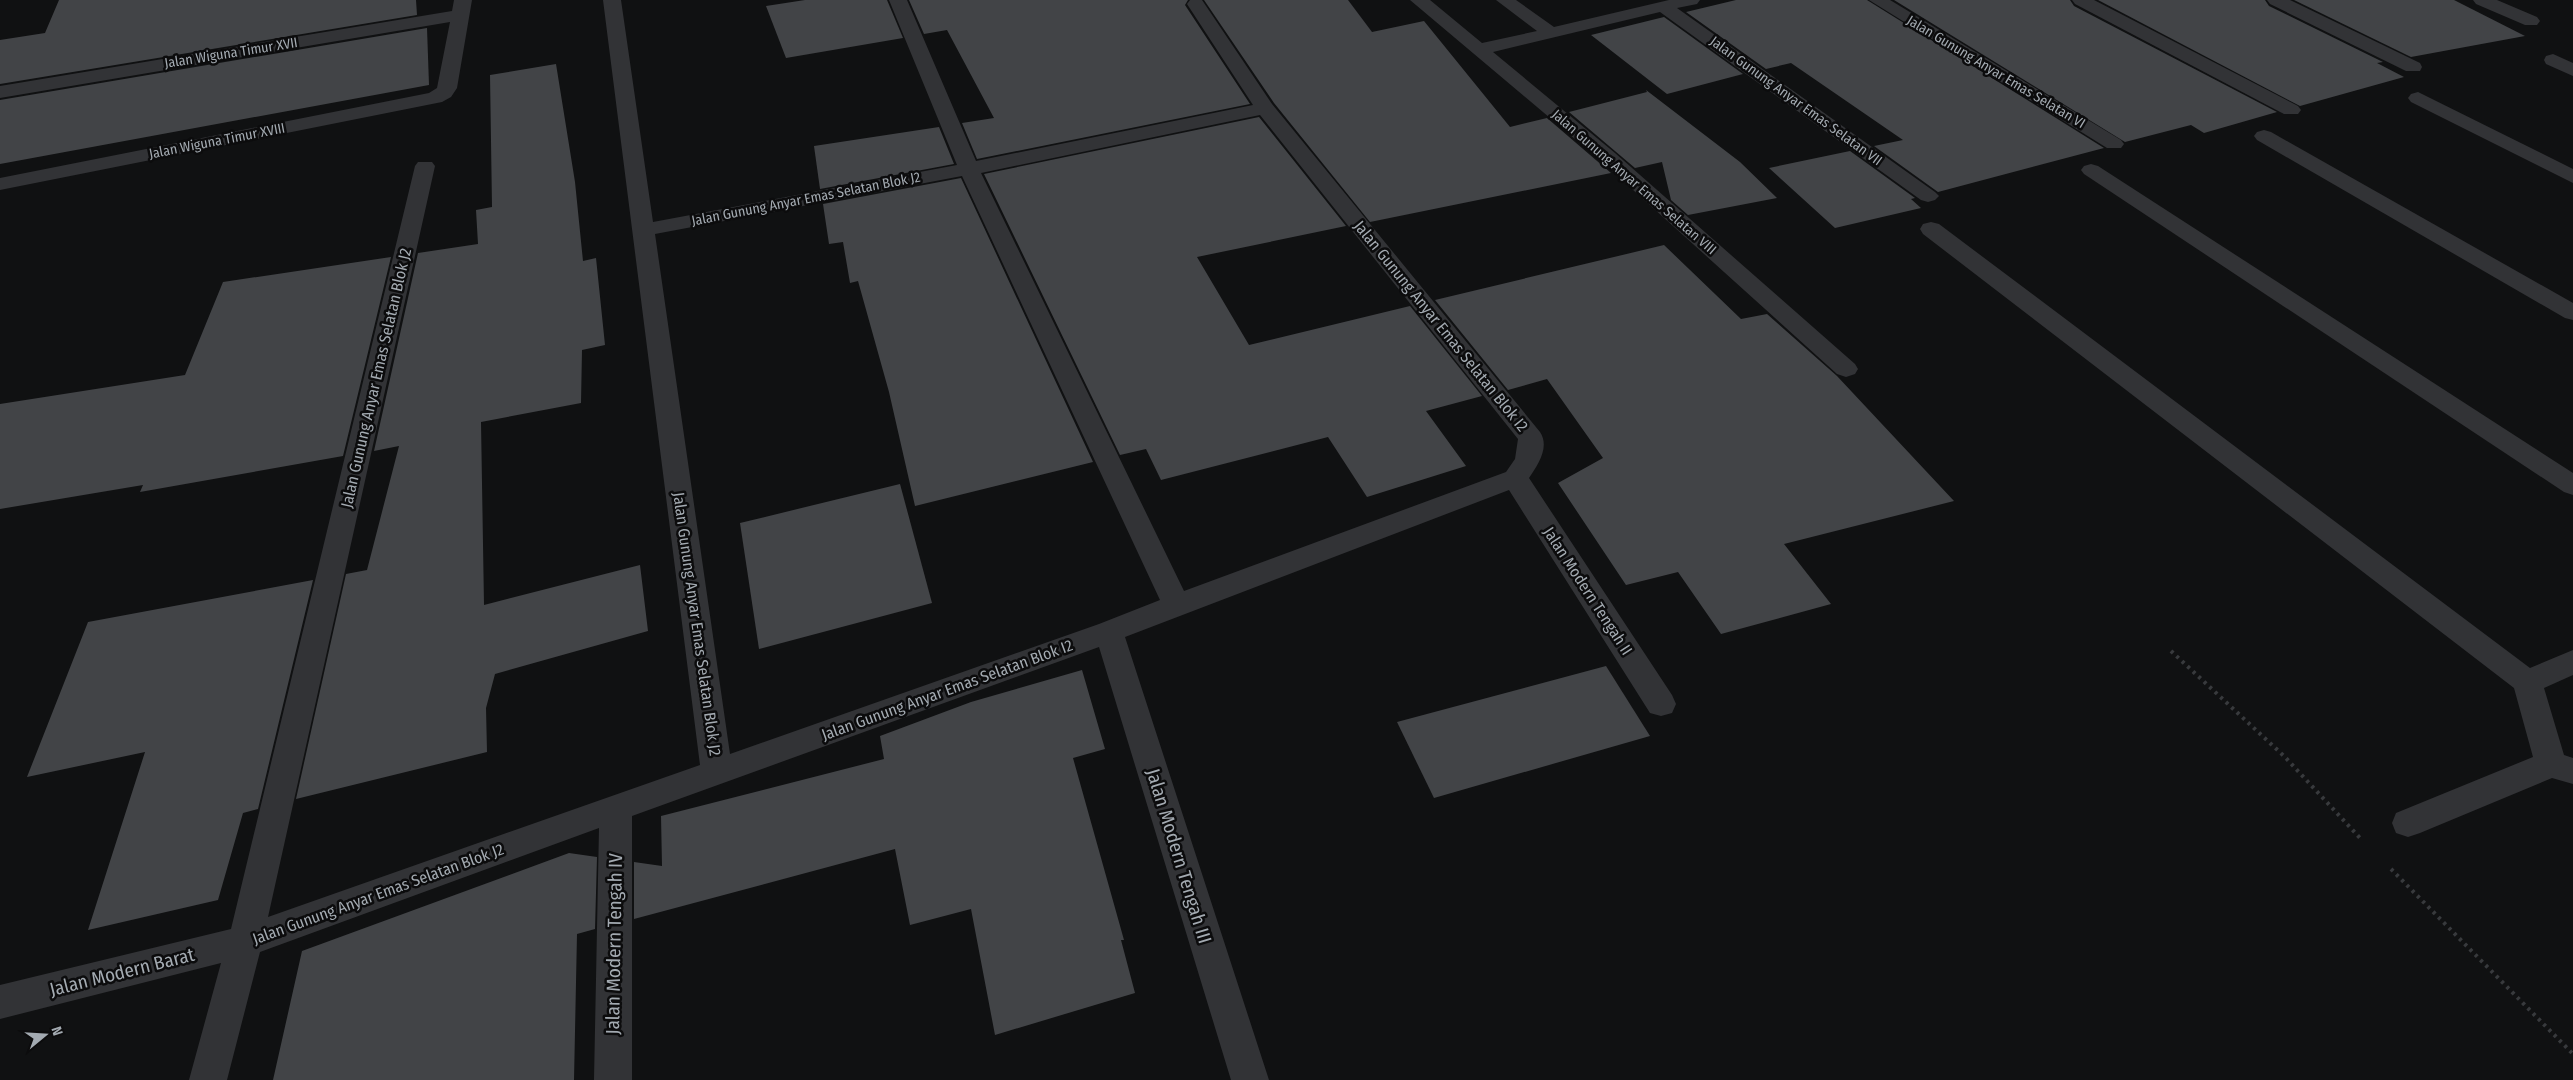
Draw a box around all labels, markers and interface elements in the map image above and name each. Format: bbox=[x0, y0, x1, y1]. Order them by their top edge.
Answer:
street label: Jalan Gunung Anyar Emas Selatan VI bbox=[1904, 12, 2088, 132]
street label: Jalan Gunung Anyar Emas Selatan VII bbox=[1707, 33, 1885, 169]
street label: Jalan Wiguna Timur XVII bbox=[163, 34, 299, 72]
street label: Jalan Gunung Anyar Emas Selatan VIII bbox=[1548, 106, 1720, 258]
street label: Jalan Wiguna Timur XVIII bbox=[148, 119, 286, 163]
street label: Jalan Gunung Anyar Emas Selatan Blok J2 bbox=[690, 168, 922, 230]
street label: Jalan Gunung Anyar Emas Selatan Blok I2 bbox=[1350, 217, 1532, 435]
street label: Jalan Gunung Anyar Emas Selatan Blok J2 bbox=[337, 246, 415, 510]
street label: Jalan Gunung Anyar Emas Selatan Blok J2 bbox=[669, 491, 725, 757]
street label: Jalan Modern Tengah II bbox=[1540, 523, 1636, 659]
street label: Jalan Gunung Anyar Emas Selatan Blok I2 bbox=[819, 636, 1075, 744]
street label: Jalan Modern Tengah III bbox=[1141, 766, 1217, 946]
street label: Jalan Gunung Anyar Emas Selatan Blok J2 bbox=[250, 840, 506, 948]
street label: Jalan Modern Tengah IV bbox=[601, 853, 627, 1035]
street label: Jalan Modern Barat bbox=[47, 943, 198, 1001]
north arrow bbox=[20, 1010, 70, 1060]
text: N bbox=[48, 1025, 66, 1038]

